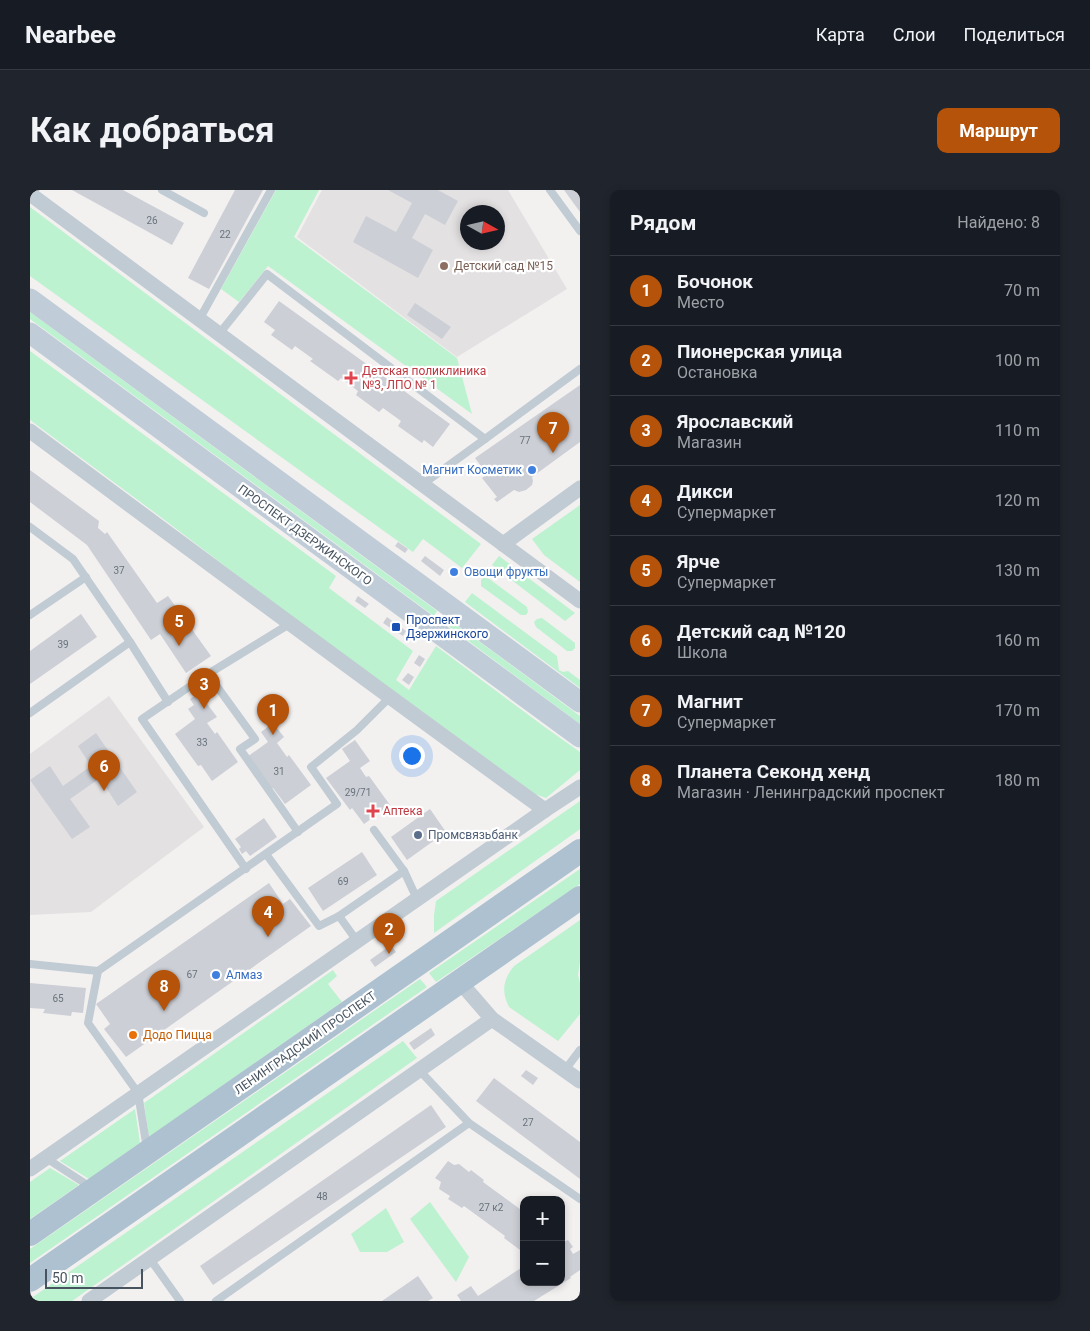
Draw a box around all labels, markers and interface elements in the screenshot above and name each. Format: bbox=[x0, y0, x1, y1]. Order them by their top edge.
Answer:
text: Nearbee bbox=[25, 21, 116, 49]
text: Карта bbox=[816, 24, 865, 45]
text: Слои bbox=[893, 24, 936, 45]
text: Поделиться bbox=[964, 24, 1065, 45]
button: Маршрут bbox=[937, 108, 1060, 153]
text: Как добраться bbox=[30, 110, 275, 151]
north arrow bbox=[460, 205, 505, 250]
text: Рядом bbox=[630, 211, 696, 235]
text: Найдено: 8 bbox=[957, 213, 1040, 232]
house number: 26 bbox=[146, 215, 158, 226]
house number: 22 bbox=[219, 229, 231, 240]
place label: Детский сад №15 bbox=[454, 259, 553, 273]
marker: Детский сад №15 bbox=[438, 260, 450, 272]
text: Бочонок bbox=[677, 270, 753, 293]
text: 1 bbox=[641, 281, 651, 300]
text: 70 m bbox=[1004, 281, 1040, 300]
text: Место bbox=[677, 293, 724, 312]
text: Пионерская улица bbox=[677, 340, 842, 363]
text: 2 bbox=[641, 351, 651, 370]
text: 100 m bbox=[995, 351, 1040, 370]
text: Остановка bbox=[677, 363, 758, 382]
place label: Детская поликлиника №3, ЛПО № 1 bbox=[362, 364, 486, 392]
marker: Детская поликлиника №3, ЛПО № 1 bbox=[344, 371, 358, 385]
text: Ярославский bbox=[677, 410, 793, 433]
pin: 7 bbox=[537, 412, 569, 453]
text: 3 bbox=[641, 421, 651, 440]
text: 110 m bbox=[995, 421, 1040, 440]
text: Магазин bbox=[677, 433, 742, 452]
house number: 77 bbox=[519, 435, 531, 446]
place label: Магнит Косметик bbox=[422, 463, 523, 477]
marker: Магнит Косметик bbox=[526, 464, 538, 476]
text: Дикси bbox=[677, 480, 733, 503]
street label: ПРОСПЕКТ ДЗЕРЖИНСКОГО bbox=[235, 482, 375, 588]
text: 4 bbox=[641, 491, 651, 510]
text: 120 m bbox=[995, 491, 1040, 510]
text: Супермаркет bbox=[677, 503, 776, 522]
text: Ярче bbox=[677, 550, 720, 573]
text: 5 bbox=[641, 561, 651, 580]
text: 130 m bbox=[995, 561, 1040, 580]
house number: 37 bbox=[113, 565, 125, 576]
place label: Овощи фрукты bbox=[464, 565, 548, 579]
marker: Овощи фрукты bbox=[448, 566, 460, 578]
text: Супермаркет bbox=[677, 573, 776, 592]
pin: 5 bbox=[163, 605, 195, 646]
place label: Проспект Дзержинского bbox=[406, 613, 489, 641]
text: Детский сад №120 bbox=[677, 620, 846, 643]
marker: Проспект Дзержинского bbox=[390, 621, 402, 633]
text: 6 bbox=[641, 631, 651, 650]
text: 160 m bbox=[995, 631, 1040, 650]
house number: 39 bbox=[57, 639, 69, 650]
text: Школа bbox=[677, 643, 728, 662]
pin: 3 bbox=[188, 668, 220, 709]
text: Магнит bbox=[677, 690, 743, 713]
pin: 1 bbox=[257, 694, 289, 735]
text: 7 bbox=[641, 701, 651, 720]
text: 170 m bbox=[995, 701, 1040, 720]
text: Супермаркет bbox=[677, 713, 776, 732]
house number: 33 bbox=[196, 737, 208, 748]
your location bbox=[399, 743, 425, 769]
pin: 6 bbox=[88, 750, 120, 791]
text: Планета Секонд хенд bbox=[677, 760, 870, 783]
house number: 31 bbox=[273, 766, 285, 777]
text: 8 bbox=[641, 771, 651, 790]
text: 180 m bbox=[995, 771, 1040, 790]
text: Магазин · Ленинградский проспект bbox=[677, 783, 945, 802]
house number: 29/71 bbox=[345, 787, 371, 798]
place label: Аптека bbox=[383, 804, 422, 818]
marker: Аптека bbox=[367, 805, 379, 817]
place label: Промсвязьбанк bbox=[428, 828, 518, 842]
marker: Промсвязьбанк bbox=[412, 829, 424, 841]
house number: 69 bbox=[337, 876, 349, 887]
pin: 4 bbox=[252, 896, 284, 937]
pin: 2 bbox=[373, 913, 405, 954]
place label: Алмаз bbox=[226, 968, 262, 982]
house number: 67 bbox=[186, 969, 198, 980]
marker: Алмаз bbox=[210, 969, 222, 981]
pin: 8 bbox=[148, 970, 180, 1011]
street label: ЛЕНИНГРАДСКИЙ ПРОСПЕКТ bbox=[231, 988, 378, 1097]
house number: 65 bbox=[52, 993, 64, 1004]
place label: Додо Пицца bbox=[143, 1028, 212, 1042]
marker: Додо Пицца bbox=[127, 1029, 139, 1041]
house number: 27 bbox=[522, 1117, 534, 1128]
house number: 48 bbox=[316, 1191, 328, 1202]
map controls bbox=[520, 1196, 565, 1286]
button: + bbox=[520, 1196, 565, 1241]
house number: 27 к2 bbox=[479, 1202, 504, 1213]
button: − bbox=[520, 1241, 565, 1286]
scale bar bbox=[45, 1266, 142, 1289]
text: 50 m bbox=[52, 1270, 84, 1286]

